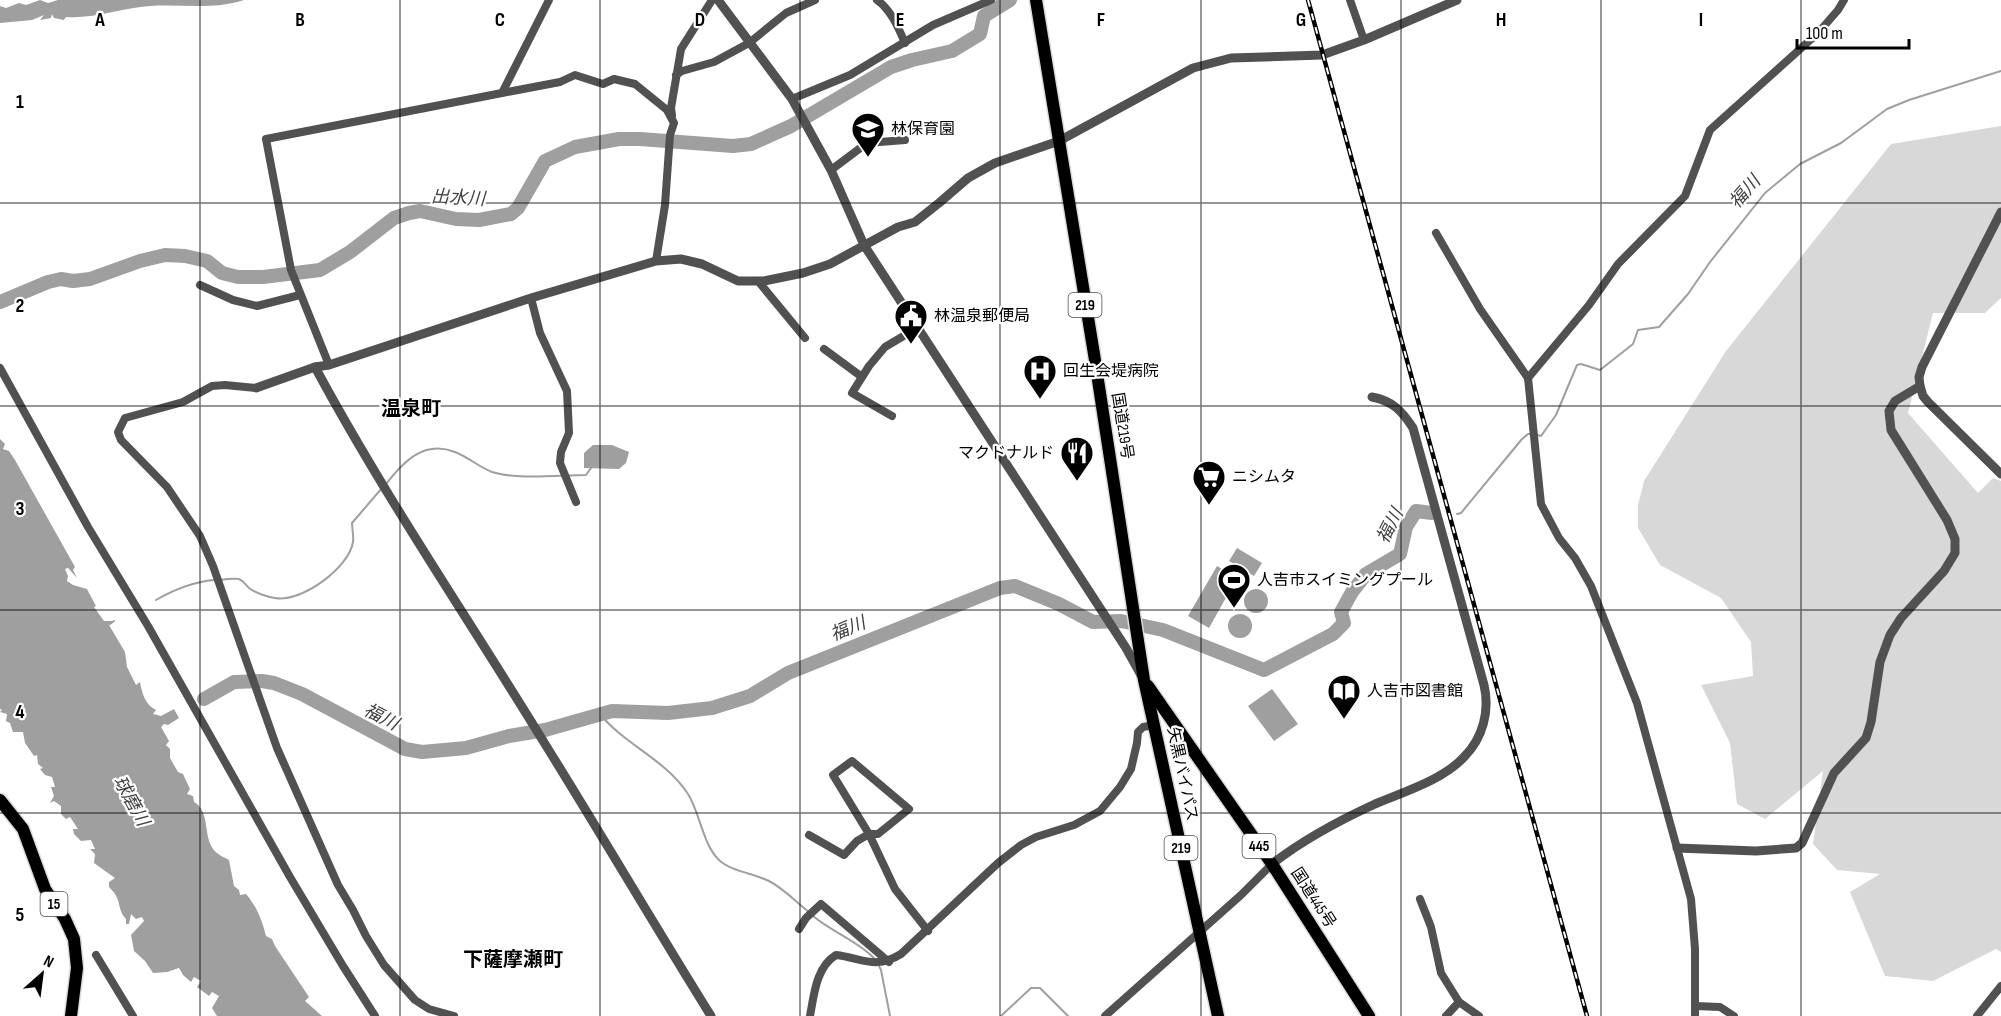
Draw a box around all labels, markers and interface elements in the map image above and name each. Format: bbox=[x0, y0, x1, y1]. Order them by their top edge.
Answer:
text: A bbox=[94, 8, 105, 32]
text: B bbox=[295, 8, 305, 32]
text: C bbox=[495, 8, 505, 32]
text: D bbox=[695, 8, 705, 32]
text: E bbox=[896, 8, 904, 32]
text: F bbox=[1097, 8, 1105, 32]
text: G bbox=[1296, 8, 1306, 32]
text: H bbox=[1496, 8, 1506, 32]
text: I bbox=[1699, 8, 1703, 32]
scale bar bbox=[1797, 12, 1910, 50]
text: 100 m bbox=[1806, 23, 1843, 44]
text: 1 bbox=[16, 90, 24, 114]
school or university icon: 林保育園 bbox=[850, 111, 886, 158]
place label: 林保育園 bbox=[891, 120, 955, 139]
water label: 福川 bbox=[1725, 170, 1766, 212]
water label: 出水川 bbox=[430, 186, 488, 210]
road number: 219 bbox=[1068, 293, 1102, 317]
text: 2 bbox=[16, 294, 24, 318]
public building icon: 林温泉郵便局 bbox=[893, 298, 929, 345]
place label: 林温泉郵便局 bbox=[934, 307, 1030, 326]
hospital icon: 回生会堤病院 bbox=[1022, 353, 1058, 400]
place label: 回生会堤病院 bbox=[1063, 362, 1159, 381]
street label: 国道219号 bbox=[1107, 391, 1137, 461]
district label: 温泉町 bbox=[381, 397, 441, 421]
restaurant icon: マクドナルド bbox=[1059, 435, 1095, 482]
place label: マクドナルド bbox=[958, 444, 1054, 463]
supermarket icon: ニシムタ bbox=[1191, 459, 1227, 506]
place label: ニシムタ bbox=[1232, 468, 1296, 487]
text: 3 bbox=[16, 497, 25, 521]
water label: 福川 bbox=[1372, 503, 1408, 547]
sports icon: 人吉市スイミングプール bbox=[1216, 562, 1252, 609]
place label: 人吉市スイミングプール bbox=[1257, 571, 1433, 590]
water label: 福川 bbox=[827, 612, 870, 645]
library icon: 人吉市図書館 bbox=[1326, 673, 1362, 720]
place label: 人吉市図書館 bbox=[1367, 682, 1463, 701]
water label: 福川 bbox=[360, 699, 404, 735]
text: 4 bbox=[15, 700, 25, 724]
street label: 矢黒バイパス bbox=[1163, 725, 1201, 823]
water label: 球磨川 bbox=[109, 772, 154, 831]
road number: 445 bbox=[1242, 834, 1276, 858]
road number: 219 bbox=[1164, 836, 1198, 860]
street label: 国道445号 bbox=[1287, 864, 1339, 932]
road number: 15 bbox=[40, 892, 68, 916]
text: 5 bbox=[16, 903, 25, 927]
north arrow bbox=[12, 944, 72, 1004]
district label: 下薩摩瀬町 bbox=[463, 948, 563, 972]
text: N bbox=[40, 952, 57, 972]

